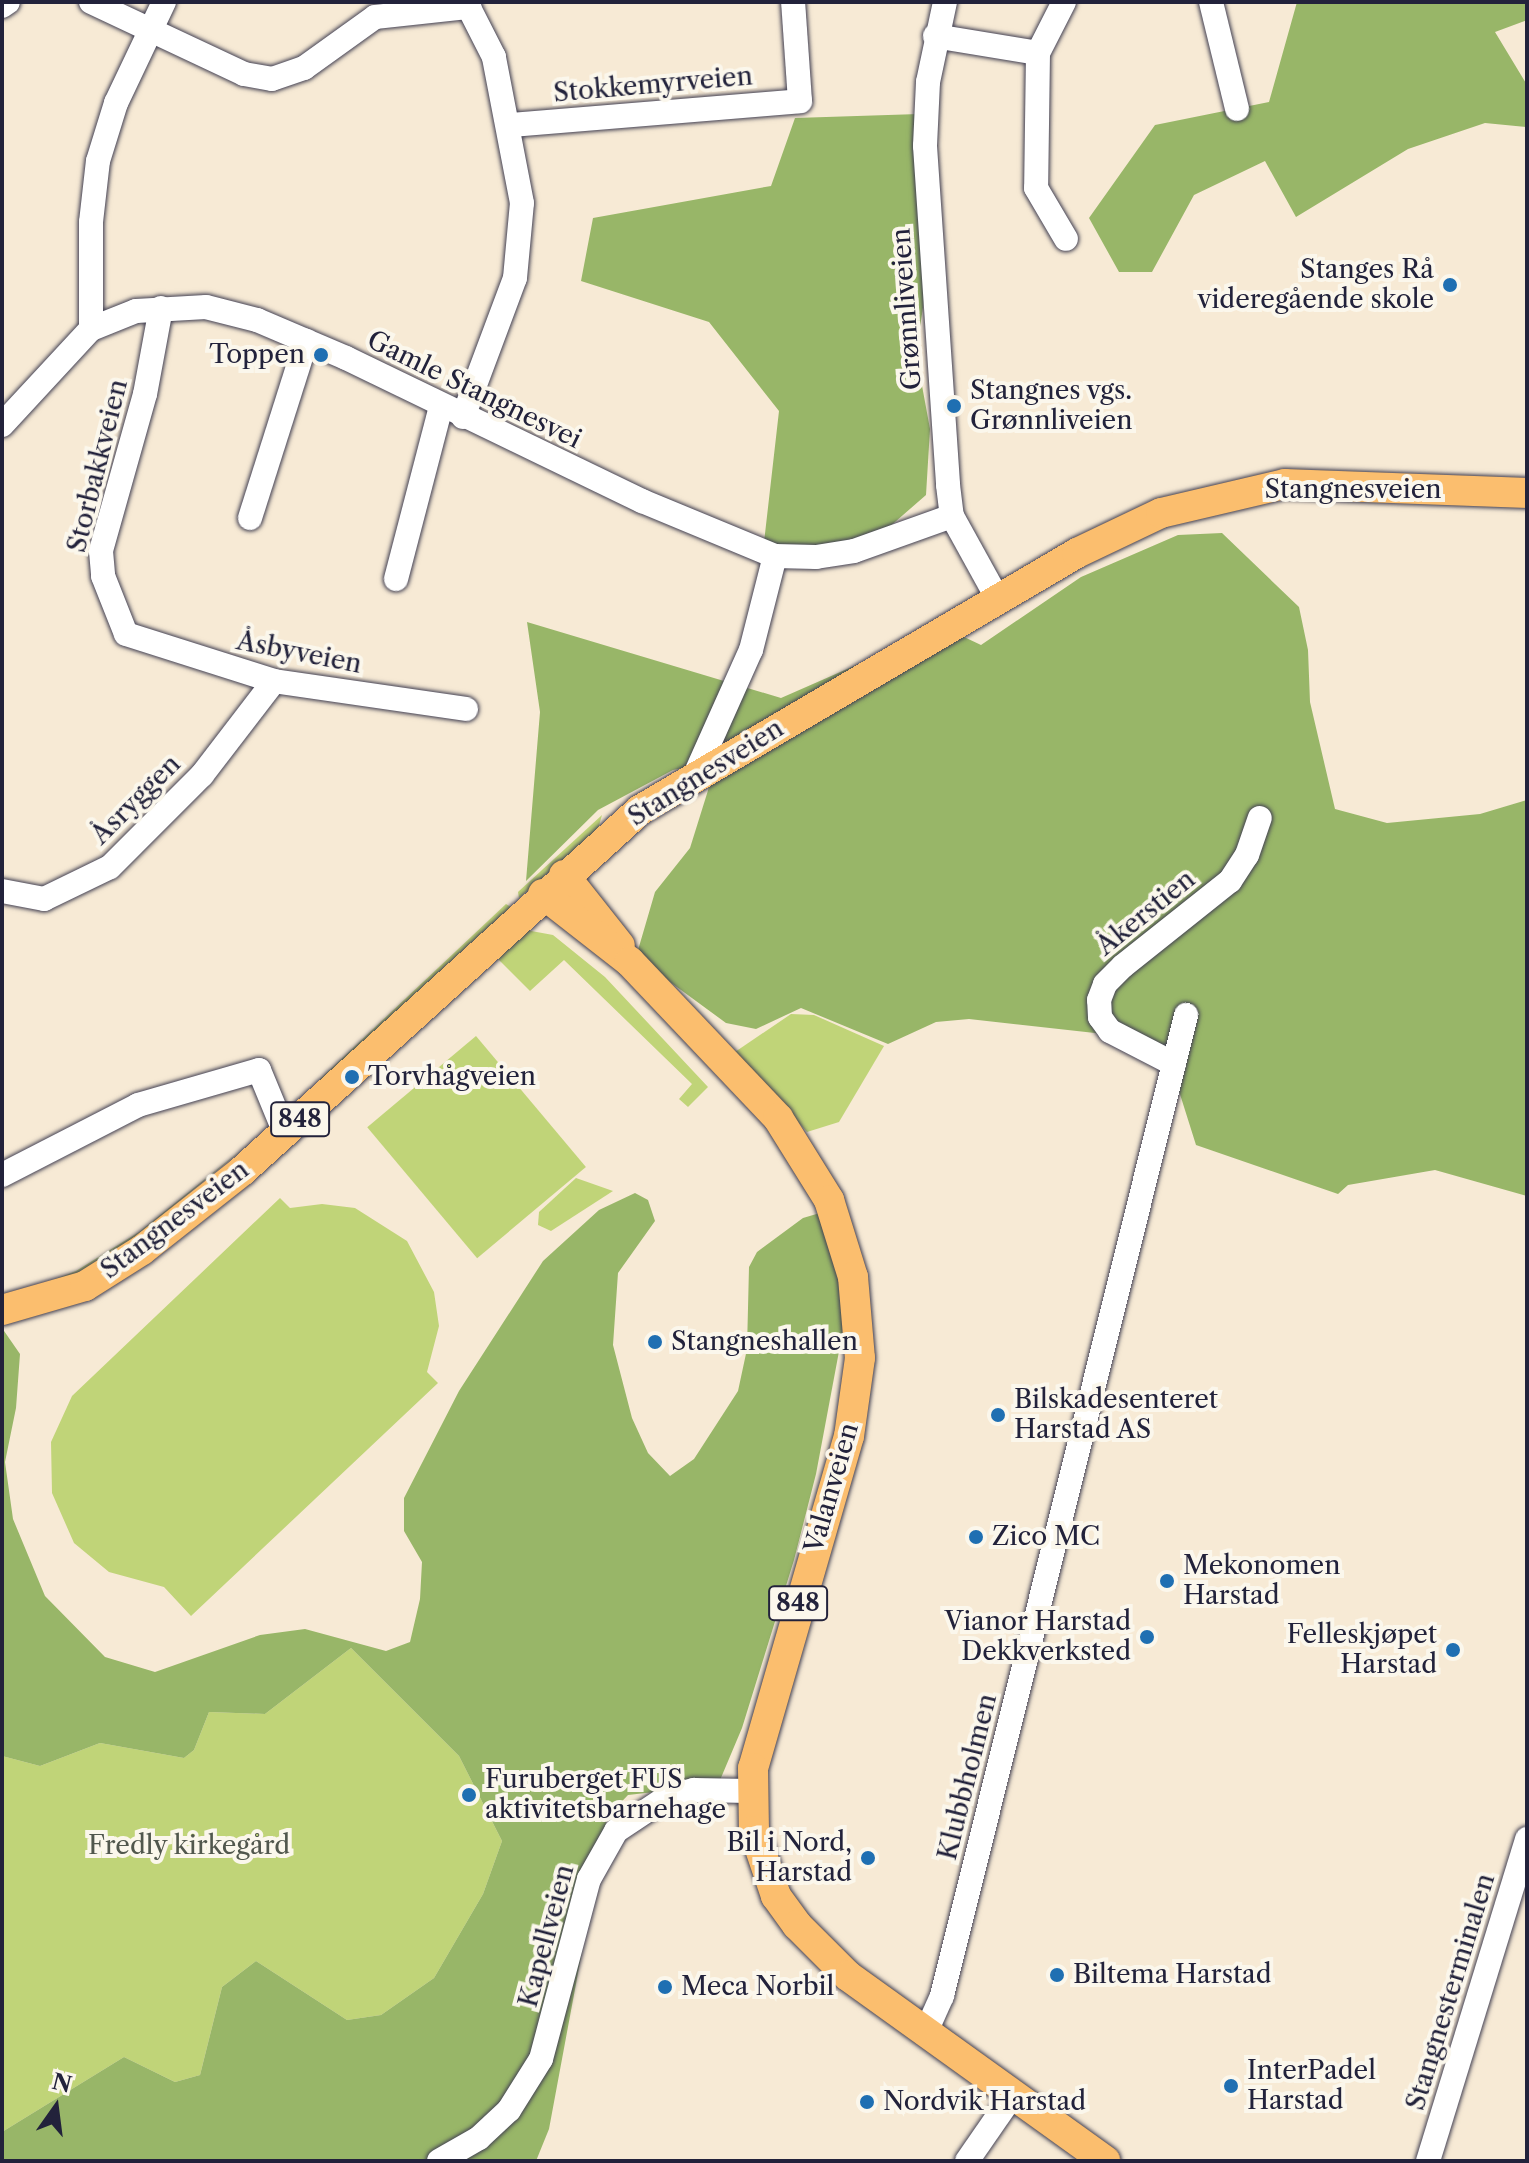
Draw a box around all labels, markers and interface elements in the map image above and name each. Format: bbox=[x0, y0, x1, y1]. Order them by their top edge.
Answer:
street label: Stokkemyrveien bbox=[552, 61, 754, 109]
street label: Grønnliveien bbox=[886, 227, 928, 391]
place label: Stanges Rå videregående skole bbox=[1197, 254, 1434, 316]
marker: Stanges Rå videregående skole bbox=[1441, 276, 1459, 294]
street label: Gamle Stangnesvei bbox=[362, 325, 586, 455]
place label: Toppen bbox=[209, 339, 305, 371]
marker: Toppen bbox=[312, 346, 330, 364]
place label: Stangnes vgs. Grønnliveien bbox=[970, 375, 1133, 436]
street label: Storbakkveien bbox=[61, 376, 135, 556]
marker: Stangnes vgs. Grønnliveien bbox=[945, 397, 963, 415]
street label: Stangnesveien bbox=[1264, 474, 1442, 506]
street label: Åsbyveien bbox=[234, 626, 364, 680]
street label: Stangnesveien bbox=[623, 713, 789, 833]
street label: Åsryggen bbox=[85, 749, 187, 851]
street label: Åkerstien bbox=[1090, 864, 1202, 962]
place label: Torvhågveien bbox=[368, 1061, 536, 1093]
marker: Torvhågveien bbox=[343, 1068, 361, 1086]
road number: 848 bbox=[270, 1099, 330, 1139]
street label: Stangnesveien bbox=[95, 1154, 255, 1286]
place label: Stangneshallen bbox=[671, 1326, 858, 1358]
marker: Stangneshallen bbox=[646, 1333, 664, 1351]
place label: Bilskadesenteret Harstad AS bbox=[1014, 1384, 1218, 1446]
marker: Bilskadesenteret Harstad AS bbox=[989, 1406, 1007, 1424]
street label: Valanveien bbox=[799, 1419, 865, 1557]
place label: Zico MC bbox=[992, 1521, 1100, 1553]
marker: Zico MC bbox=[967, 1528, 985, 1546]
place label: Mekonomen Harstad bbox=[1183, 1550, 1340, 1612]
marker: Mekonomen Harstad bbox=[1158, 1572, 1176, 1590]
road number: 848 bbox=[768, 1583, 828, 1623]
place label: Vianor Harstad Dekkverksted bbox=[944, 1606, 1131, 1668]
place label: Felleskjøpet Harstad bbox=[1287, 1619, 1437, 1680]
marker: Vianor Harstad Dekkverksted bbox=[1138, 1628, 1156, 1646]
marker: Felleskjøpet Harstad bbox=[1444, 1641, 1462, 1659]
street label: Klubbholmen bbox=[932, 1691, 1004, 1863]
place label: Furuberget FUS aktivitetsbarnehage bbox=[485, 1764, 726, 1826]
marker: Furuberget FUS aktivitetsbarnehage bbox=[460, 1786, 478, 1804]
place label: Bil i Nord, Harstad bbox=[727, 1827, 852, 1888]
park label: Fredly kirkegård bbox=[88, 1830, 290, 1862]
marker: Bil i Nord, Harstad bbox=[859, 1849, 877, 1867]
street label: Kapellveien bbox=[513, 1861, 581, 2011]
street label: Stangnesterminalen bbox=[1400, 1870, 1502, 2114]
place label: Biltema Harstad bbox=[1073, 1959, 1272, 1991]
marker: Biltema Harstad bbox=[1048, 1966, 1066, 1984]
place label: Meca Norbil bbox=[681, 1971, 835, 2003]
marker: Meca Norbil bbox=[656, 1978, 674, 1996]
place label: InterPadel Harstad bbox=[1247, 2055, 1376, 2116]
north arrow bbox=[16, 2067, 96, 2147]
text: N bbox=[49, 2068, 74, 2099]
marker: InterPadel Harstad bbox=[1222, 2077, 1240, 2095]
place label: Nordvik Harstad bbox=[883, 2086, 1087, 2118]
marker: Nordvik Harstad bbox=[858, 2093, 876, 2111]

